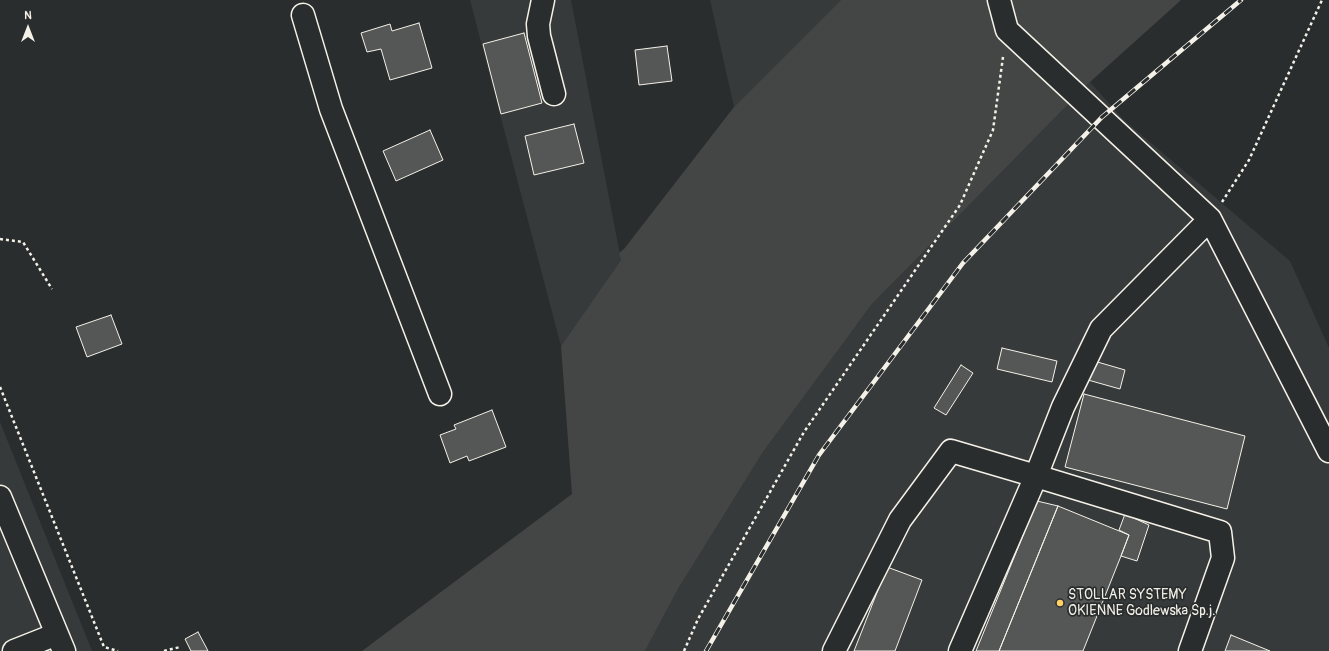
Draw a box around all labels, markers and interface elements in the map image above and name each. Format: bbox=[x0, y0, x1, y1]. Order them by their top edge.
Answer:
north arrow bbox=[8, 8, 48, 48]
text: N bbox=[24, 9, 32, 22]
place label: STOLLAR SYSTEMY OKIENNE Godlewska Sp.j. bbox=[1068, 587, 1215, 620]
marker: STOLLAR SYSTEMY OKIENNE Godlewska Sp.j. bbox=[1055, 598, 1065, 608]

